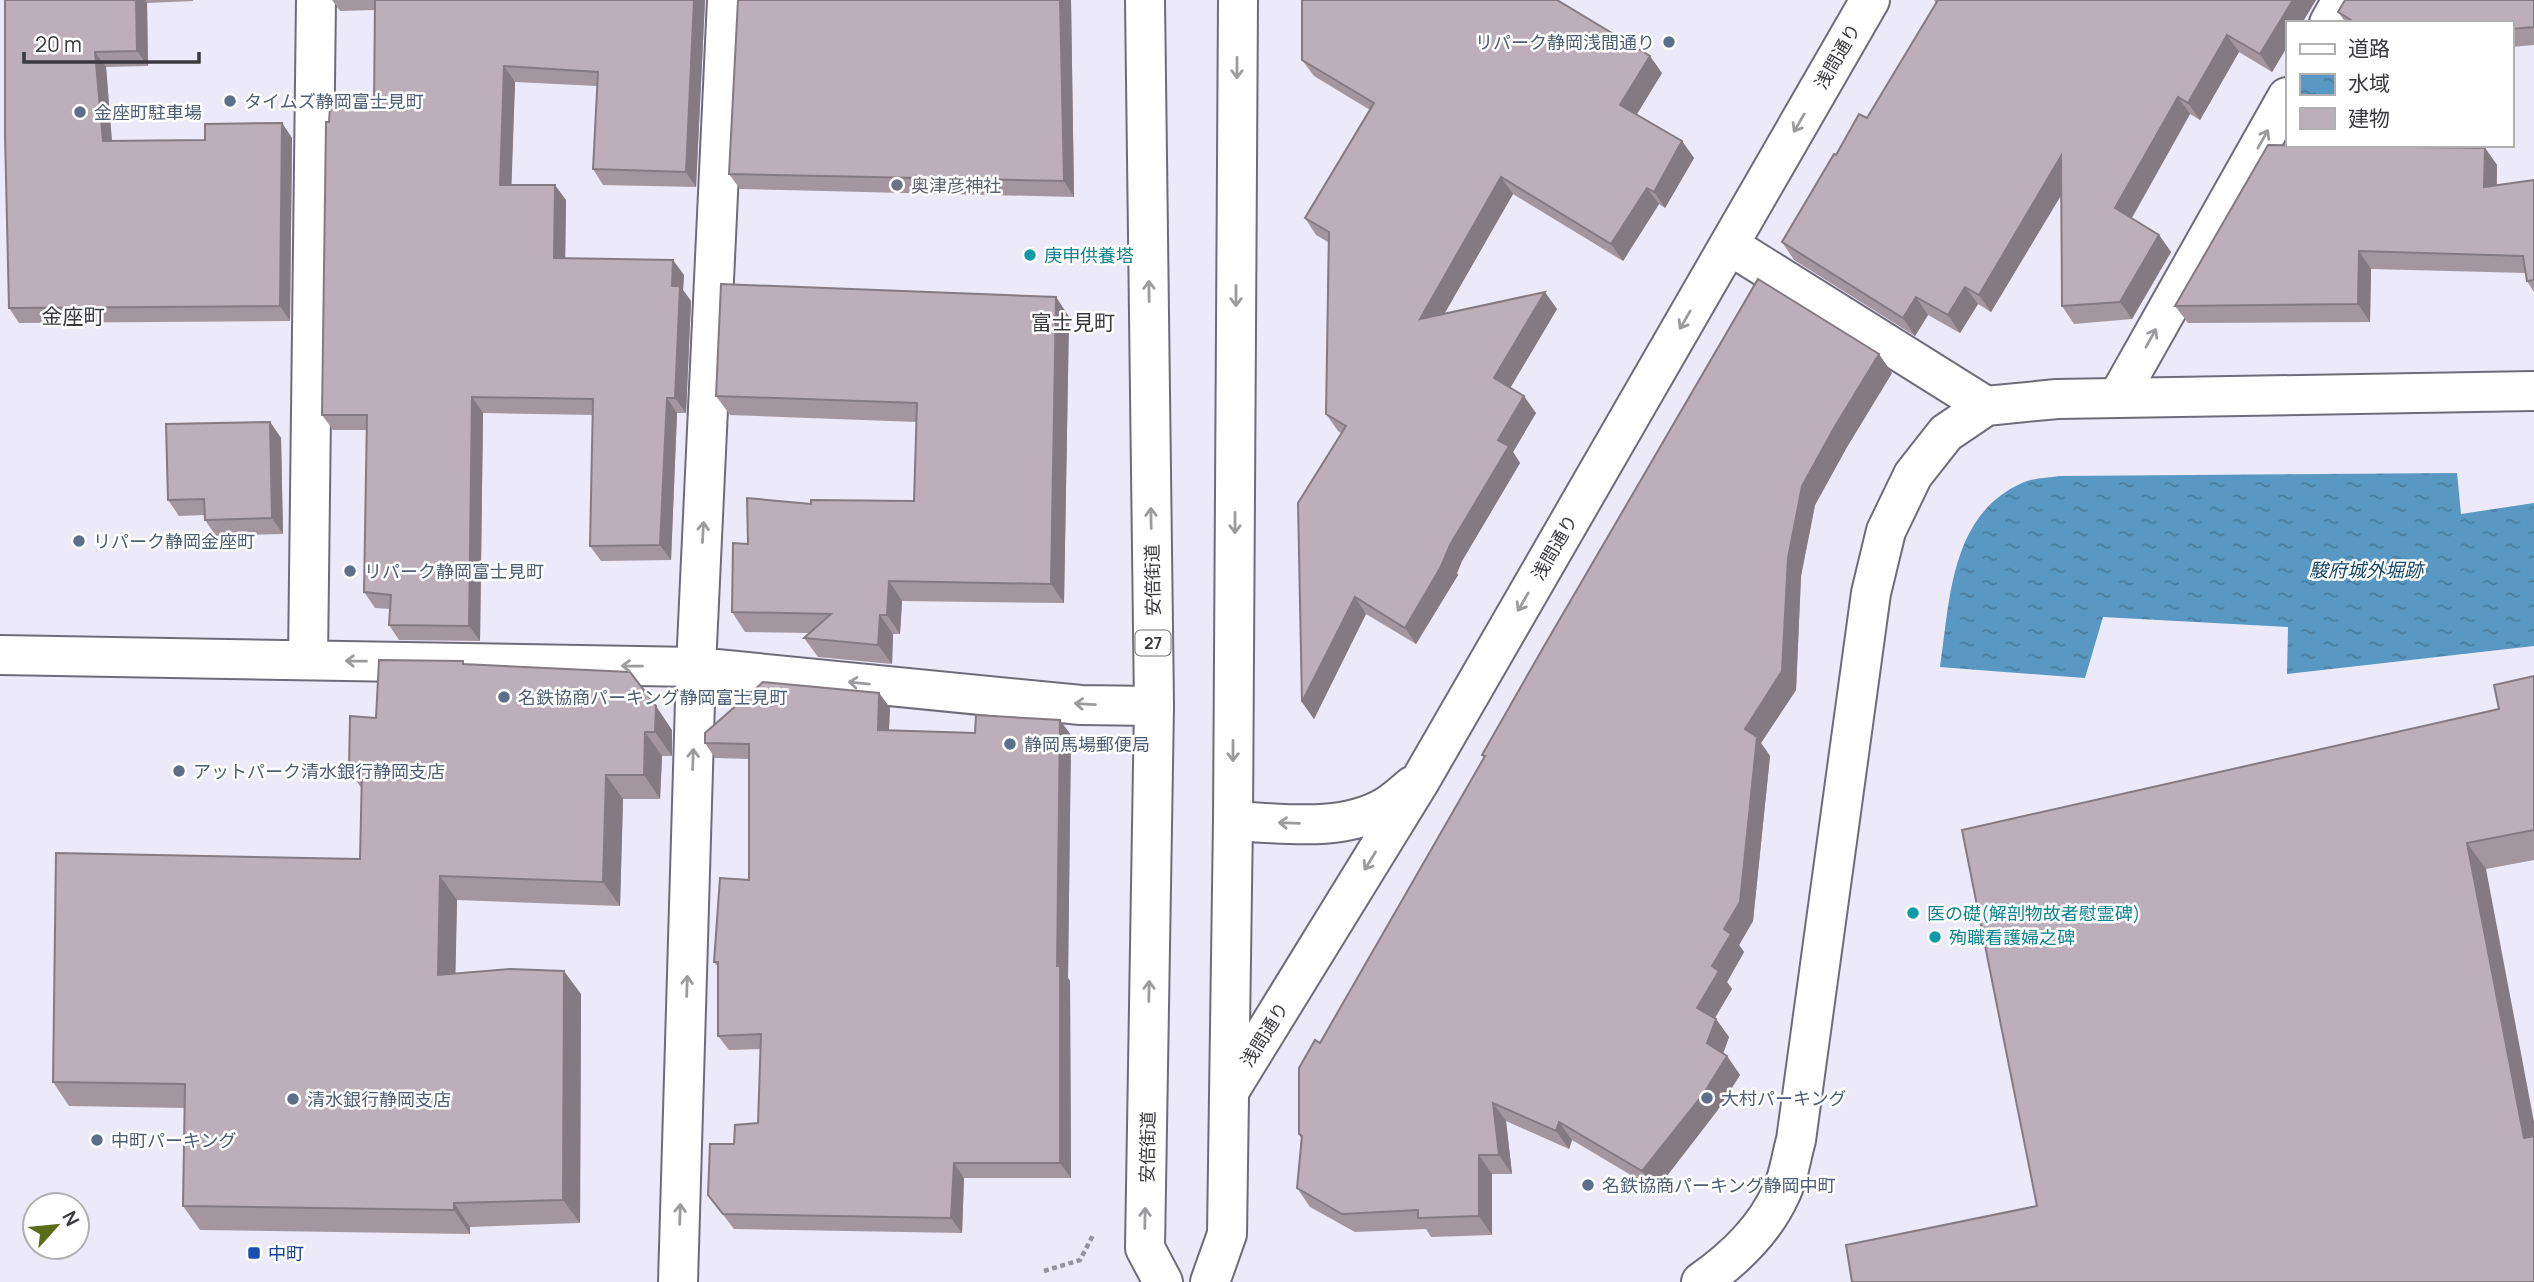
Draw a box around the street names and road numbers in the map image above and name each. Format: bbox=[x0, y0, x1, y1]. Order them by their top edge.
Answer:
street label: 浅間通り bbox=[1809, 19, 1865, 93]
street label: 浅間通り bbox=[1526, 510, 1582, 584]
street label: 安倍街道 bbox=[1139, 544, 1165, 616]
road number: 27 bbox=[1136, 630, 1170, 656]
street label: 浅間通り bbox=[1235, 997, 1293, 1071]
street label: 安倍街道 bbox=[1134, 1111, 1160, 1183]

